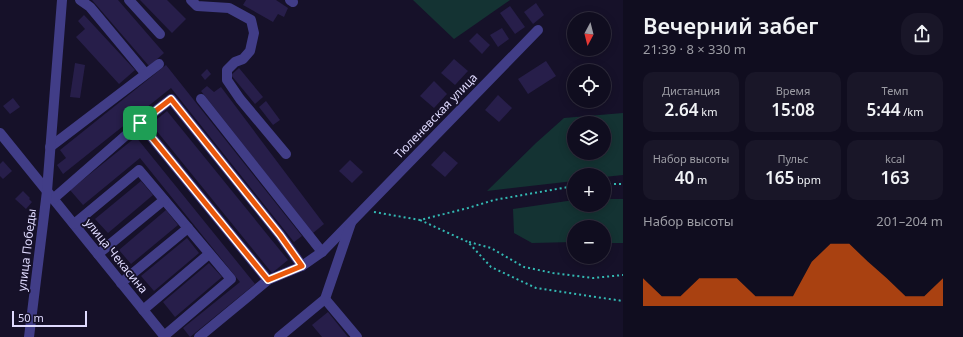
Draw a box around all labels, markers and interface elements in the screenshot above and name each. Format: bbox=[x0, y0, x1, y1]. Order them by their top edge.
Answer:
text: Вечерний забег bbox=[643, 10, 819, 40]
north arrow bbox=[567, 12, 611, 56]
map controls bbox=[567, 12, 611, 264]
button: share bbox=[901, 13, 943, 55]
text: 21:39 · 8 × 330 m bbox=[643, 40, 746, 58]
button: locate bbox=[567, 64, 611, 108]
street label: Тюленевская улица bbox=[390, 69, 481, 162]
text: Дистанция bbox=[662, 83, 720, 98]
text: Время bbox=[776, 83, 810, 98]
text: Темп bbox=[882, 83, 908, 98]
text: 2.64 bbox=[665, 98, 698, 121]
text: 15:08 bbox=[771, 98, 815, 121]
text: 5:44 bbox=[867, 98, 900, 121]
text: km bbox=[698, 104, 717, 119]
text: /km bbox=[900, 104, 924, 119]
pin bbox=[123, 106, 157, 140]
icon: arrive bbox=[129, 112, 151, 134]
button: layers bbox=[567, 116, 611, 160]
text: Набор высоты bbox=[653, 151, 729, 166]
text: Пульс bbox=[778, 151, 809, 166]
text: kcal bbox=[885, 151, 905, 166]
text: 40 bbox=[675, 166, 694, 189]
text: 165 bbox=[765, 166, 794, 189]
text: 163 bbox=[880, 166, 910, 189]
button: + bbox=[567, 168, 611, 212]
text: m bbox=[694, 172, 707, 187]
text: bpm bbox=[794, 172, 821, 187]
street label: улица Победы bbox=[13, 208, 40, 292]
text: Набор высоты bbox=[643, 212, 734, 230]
text: 201–204 m bbox=[876, 212, 943, 230]
street label: улица Чекасина bbox=[81, 215, 152, 297]
button: − bbox=[567, 220, 611, 264]
scale bar bbox=[12, 309, 87, 328]
text: 50 m bbox=[18, 310, 44, 325]

